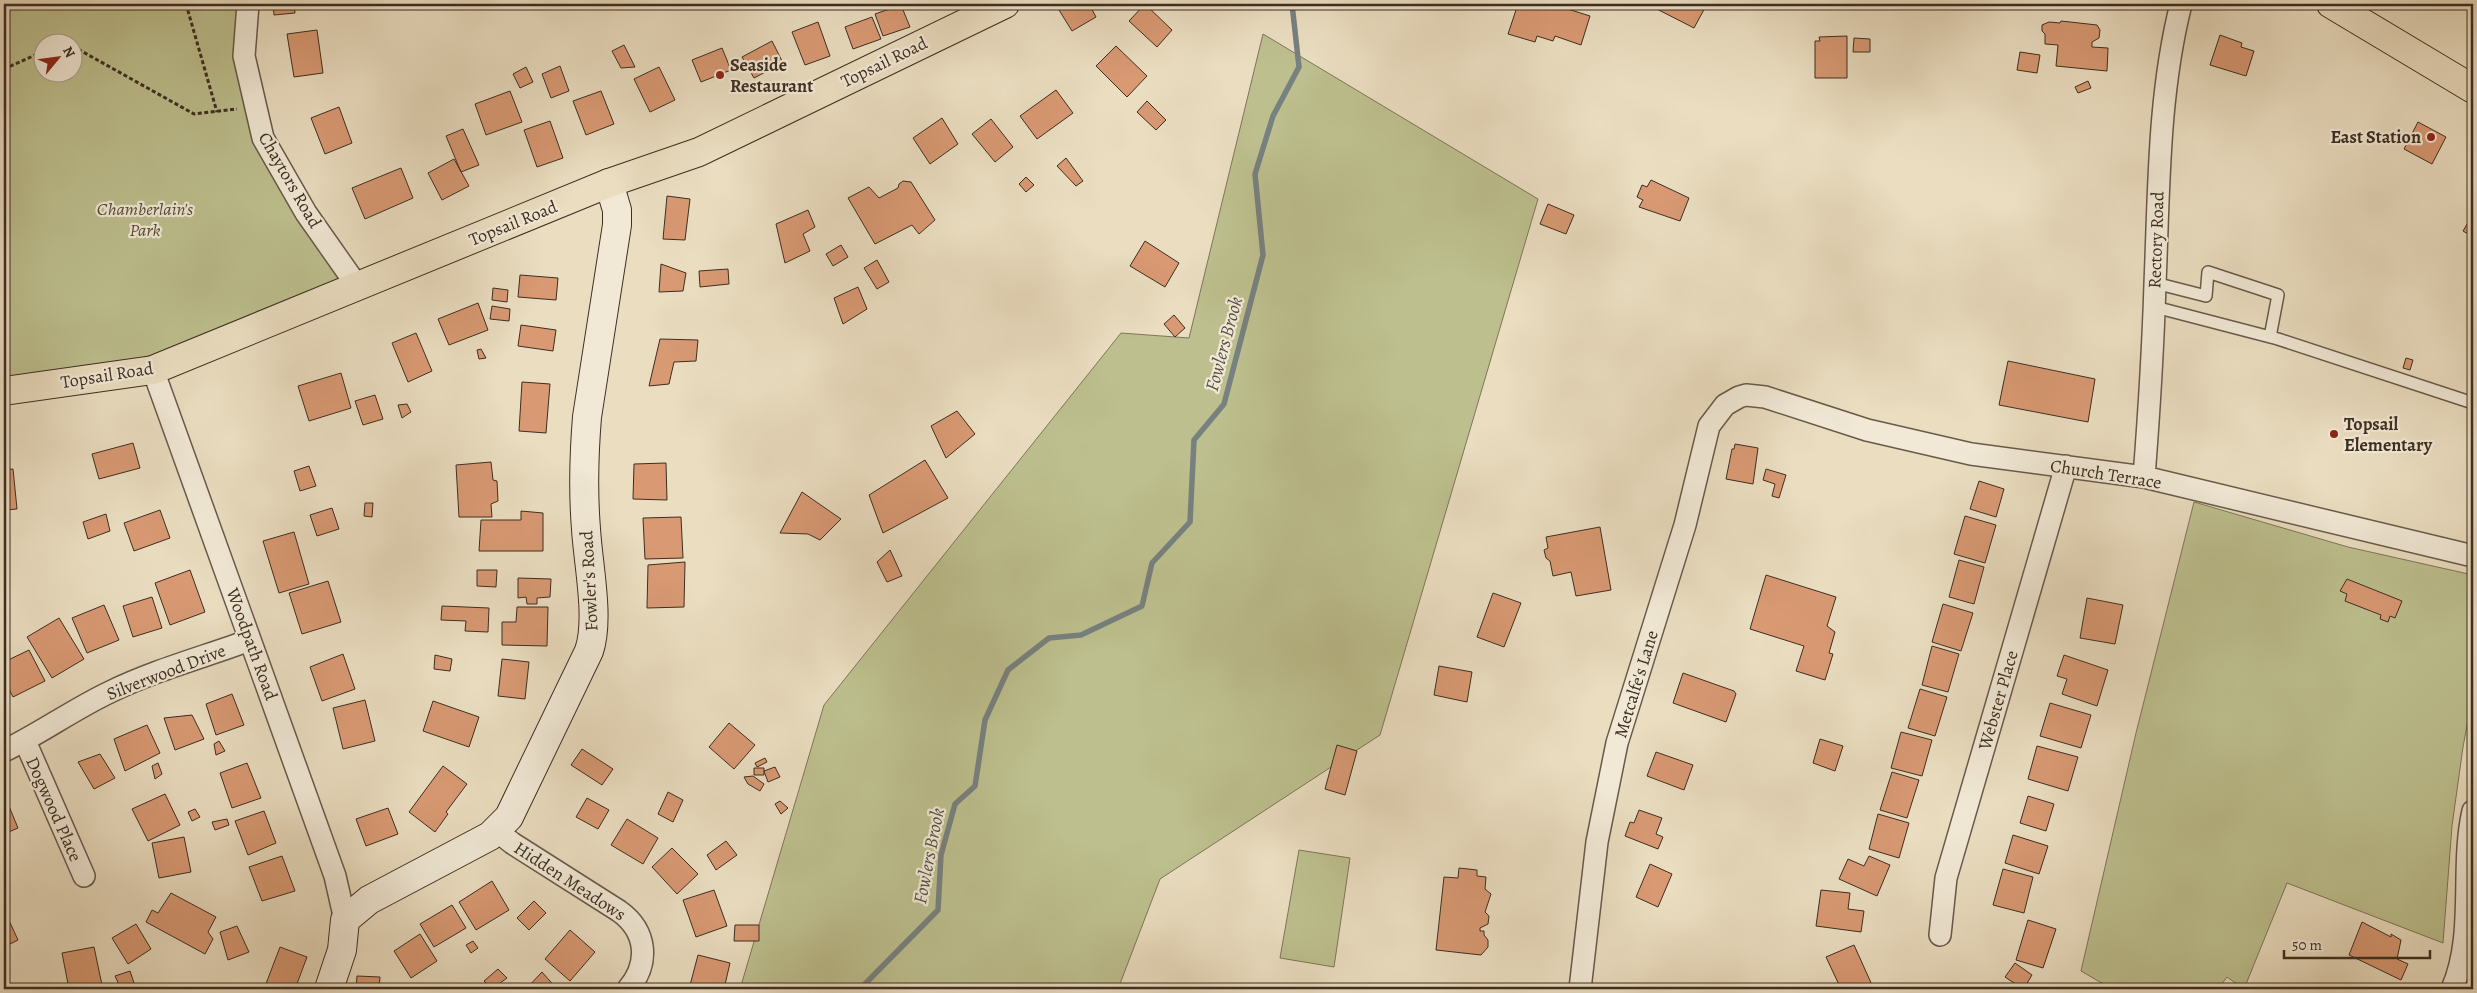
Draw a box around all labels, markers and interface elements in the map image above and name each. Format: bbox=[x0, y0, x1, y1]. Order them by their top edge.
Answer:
street label: Topsail Road bbox=[837, 31, 932, 93]
north arrow bbox=[32, 32, 82, 82]
text: N bbox=[58, 43, 80, 61]
place label: Seaside Restaurant bbox=[730, 53, 813, 98]
marker: Seaside Restaurant bbox=[714, 69, 726, 81]
place label: East Station bbox=[2330, 125, 2421, 149]
street label: Chaytors Road bbox=[253, 128, 327, 233]
marker: East Station bbox=[2425, 131, 2437, 143]
street label: Rectory Road bbox=[2142, 191, 2170, 289]
street label: Topsail Road bbox=[465, 194, 561, 252]
park label: Chamberlain's Park bbox=[97, 197, 193, 242]
water label: Fowlers Brook bbox=[1199, 294, 1249, 394]
street label: Topsail Road bbox=[59, 356, 155, 394]
place label: Topsail Elementary bbox=[2344, 412, 2433, 457]
marker: Topsail Elementary bbox=[2328, 428, 2340, 440]
street label: Church Terrace bbox=[2049, 453, 2163, 495]
street label: Fowler's Road bbox=[574, 530, 604, 632]
street label: Woodpath Road bbox=[220, 584, 283, 704]
street label: Metcalfe's Lane bbox=[1608, 627, 1664, 741]
street label: Silverwood Drive bbox=[103, 638, 229, 706]
street label: Webster Place bbox=[1972, 647, 2024, 754]
street label: Dogwood Place bbox=[20, 753, 88, 865]
water label: Fowlers Brook bbox=[907, 806, 951, 906]
street label: Hidden Meadows bbox=[509, 836, 631, 926]
scale bar bbox=[2284, 928, 2431, 960]
text: 50 m bbox=[2292, 935, 2322, 955]

